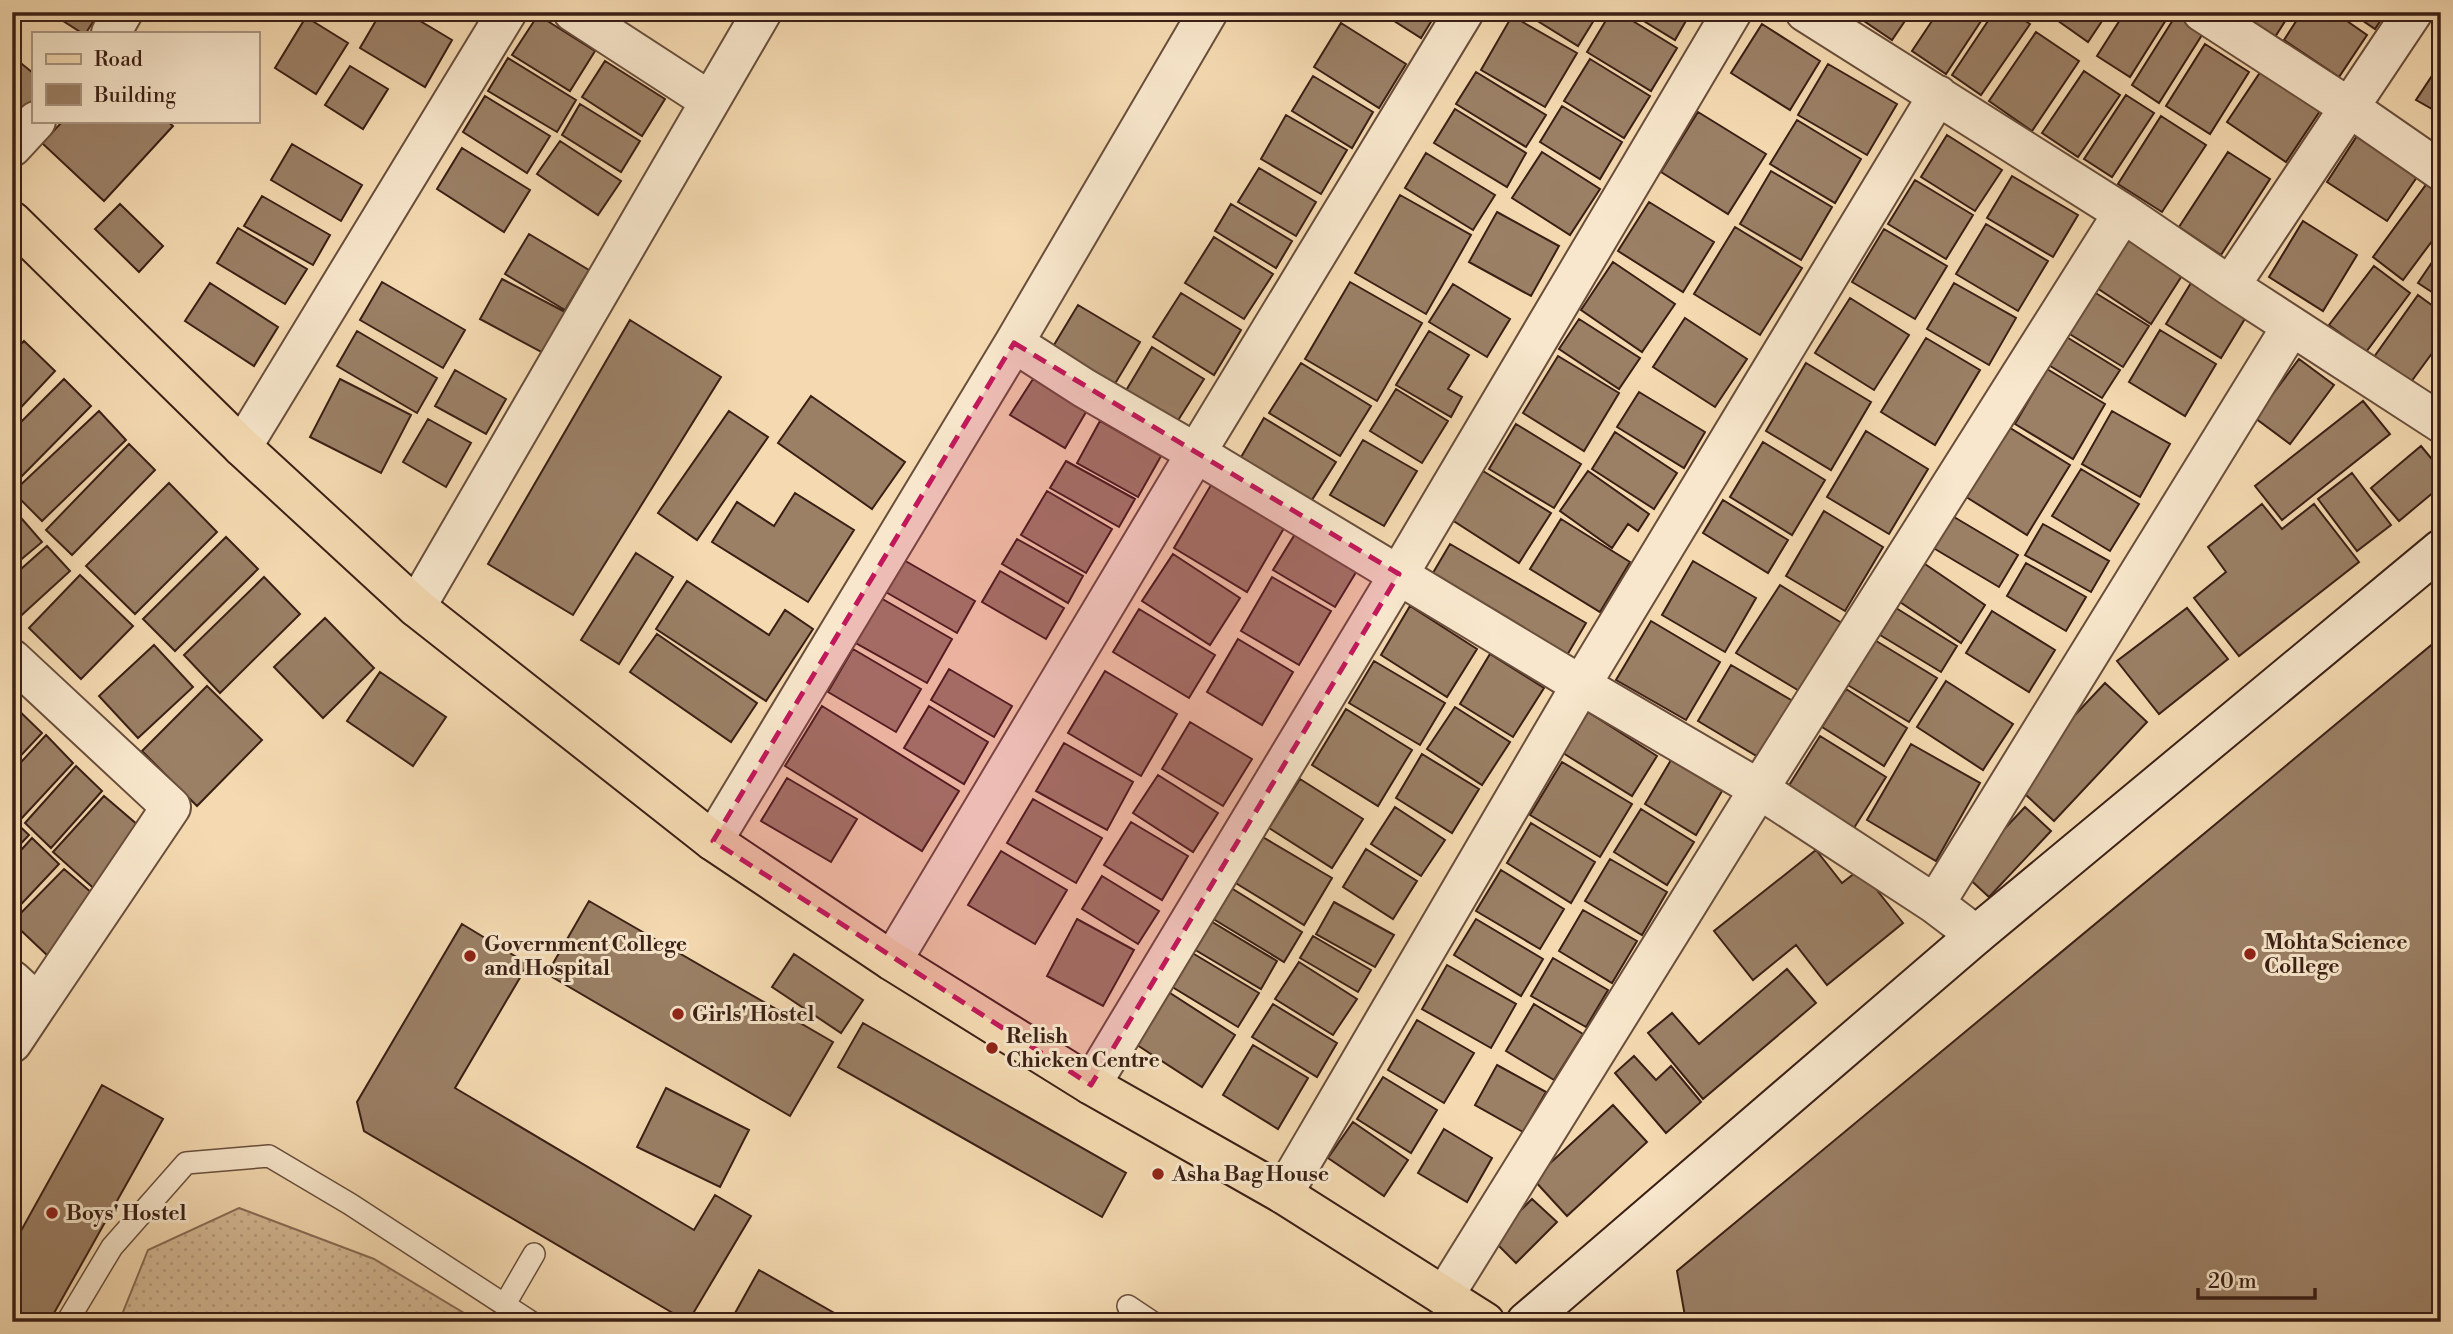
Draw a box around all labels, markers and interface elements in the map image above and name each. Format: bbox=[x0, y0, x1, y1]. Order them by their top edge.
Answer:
legend bbox=[32, 32, 259, 122]
text: Road bbox=[94, 47, 143, 73]
text: Building bbox=[93, 83, 176, 109]
place label: Mohta Science College bbox=[2264, 930, 2408, 980]
place label: Government College and Hospital bbox=[484, 932, 687, 982]
marker: Mohta Science College bbox=[2242, 946, 2258, 962]
marker: Government College and Hospital bbox=[462, 948, 478, 964]
place label: Girls' Hostel bbox=[692, 1002, 815, 1028]
marker: Girls' Hostel bbox=[670, 1006, 686, 1022]
place label: Relish Chicken Centre bbox=[1006, 1024, 1160, 1074]
marker: Relish Chicken Centre bbox=[984, 1040, 1000, 1056]
place label: Asha Bag House bbox=[1171, 1162, 1329, 1188]
marker: Asha Bag House bbox=[1150, 1166, 1166, 1182]
place label: Boys' Hostel bbox=[66, 1201, 187, 1227]
marker: Boys' Hostel bbox=[44, 1205, 60, 1221]
scale bar bbox=[2198, 1257, 2315, 1301]
text: 20 m bbox=[2208, 1269, 2257, 1295]

